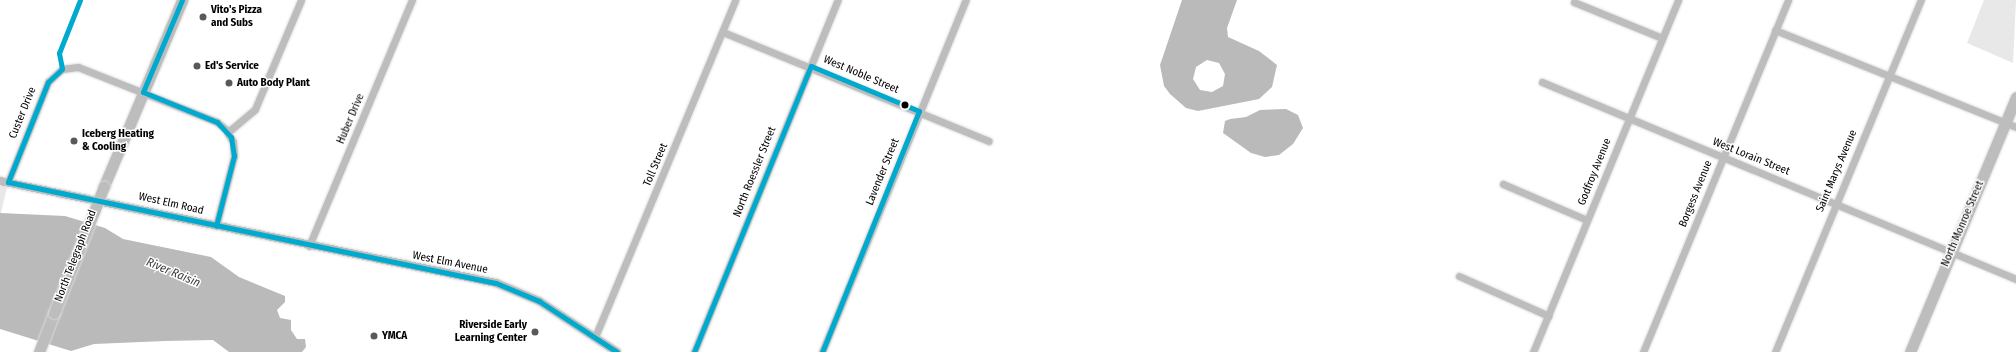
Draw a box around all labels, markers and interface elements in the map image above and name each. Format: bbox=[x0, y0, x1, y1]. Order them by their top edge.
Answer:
place label: Vito's Pizza and Subs bbox=[211, 4, 262, 30]
marker: Vito's Pizza and Subs bbox=[198, 12, 208, 22]
street label: West Noble Street bbox=[821, 53, 901, 97]
place label: Ed's Service bbox=[205, 59, 259, 73]
marker: Ed's Service bbox=[192, 61, 202, 71]
place label: Auto Body Plant bbox=[237, 76, 310, 90]
marker: Auto Body Plant bbox=[224, 78, 234, 88]
street label: Custer Drive bbox=[7, 85, 39, 141]
street label: Huber Drive bbox=[334, 92, 368, 146]
unlabelled marker bbox=[900, 100, 910, 110]
street label: North Roessler Street bbox=[731, 125, 779, 219]
place label: Iceberg Heating & Cooling bbox=[82, 128, 154, 154]
street label: Saint Marys Avenue bbox=[1814, 128, 1860, 214]
marker: Iceberg Heating & Cooling bbox=[69, 136, 79, 146]
street label: West Lorain Street bbox=[1711, 136, 1791, 178]
street label: Lavender Street bbox=[864, 137, 902, 207]
street label: Godfroy Avenue bbox=[1576, 137, 1614, 207]
street label: Toll Street bbox=[641, 141, 671, 189]
street label: Borgess Avenue bbox=[1677, 159, 1715, 229]
street label: North Monroe Street bbox=[1939, 179, 1987, 269]
street label: West Elm Road bbox=[137, 190, 205, 218]
street label: North Telegraph Road bbox=[52, 208, 100, 304]
street label: West Elm Avenue bbox=[411, 249, 489, 277]
water label: River Raisin bbox=[144, 255, 202, 291]
place label: Riverside Early Learning Center bbox=[455, 319, 527, 345]
marker: Riverside Early Learning Center bbox=[530, 327, 540, 337]
place label: YMCA bbox=[382, 329, 407, 343]
marker: YMCA bbox=[369, 331, 379, 341]

